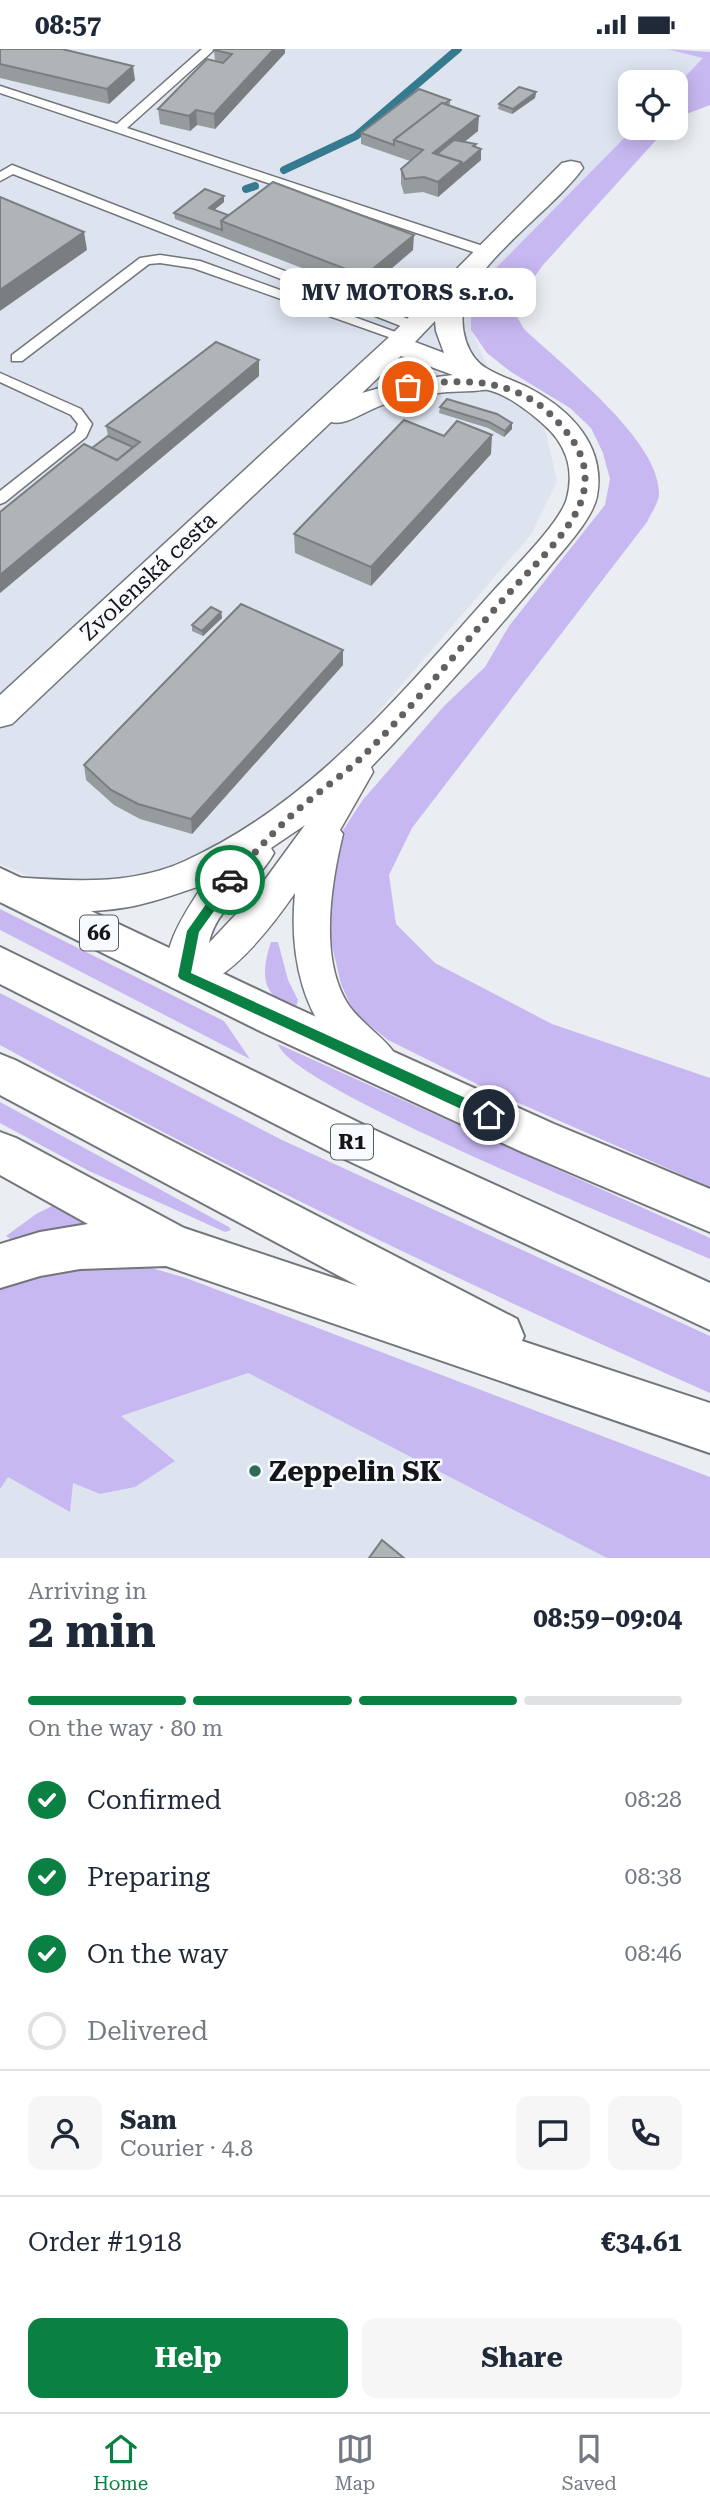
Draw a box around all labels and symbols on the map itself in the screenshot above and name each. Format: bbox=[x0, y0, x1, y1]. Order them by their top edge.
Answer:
callout: MV MOTORS s.r.o. bbox=[280, 268, 536, 317]
pin bbox=[378, 357, 438, 417]
street label: Zvolenská cesta bbox=[75, 506, 222, 646]
courier bbox=[195, 845, 265, 915]
road number: 66 bbox=[80, 915, 118, 951]
pin bbox=[459, 1085, 519, 1145]
road number: R1 bbox=[331, 1125, 373, 1159]
place label: Zeppelin SK bbox=[269, 1455, 442, 1488]
marker: Zeppelin SK bbox=[247, 1463, 263, 1479]

